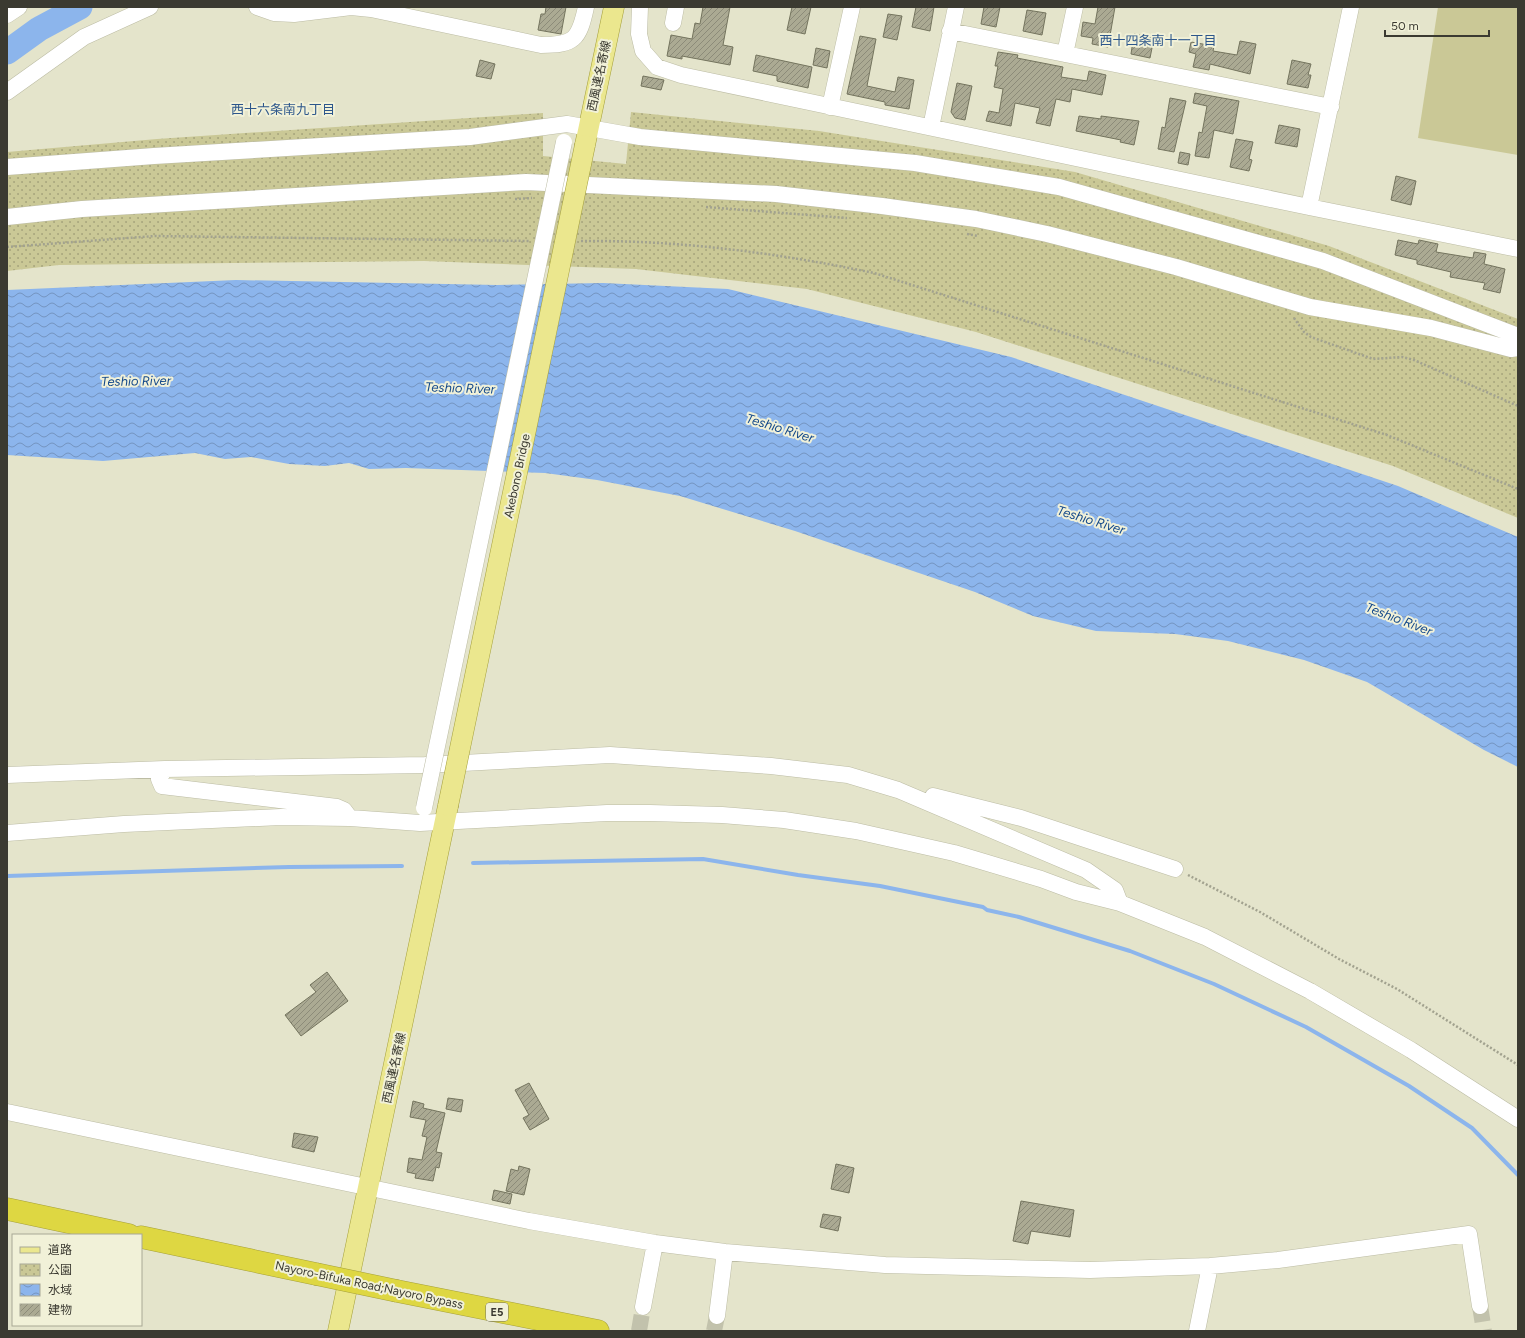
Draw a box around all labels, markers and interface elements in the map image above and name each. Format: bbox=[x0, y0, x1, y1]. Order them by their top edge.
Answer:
scale bar bbox=[1385, 12, 1489, 38]
text: 50 m bbox=[1391, 19, 1419, 33]
district label: 西十四条南十一丁目 bbox=[1099, 33, 1217, 48]
street label: 西風連名寄線 bbox=[585, 39, 613, 113]
district label: 西十六条南九丁目 bbox=[231, 102, 335, 117]
water label: Teshio River bbox=[101, 373, 172, 389]
water label: Teshio River bbox=[425, 379, 496, 397]
water label: Teshio River bbox=[744, 411, 816, 446]
street label: Akebono Bridge bbox=[501, 432, 533, 519]
water label: Teshio River bbox=[1055, 503, 1127, 538]
water label: Teshio River bbox=[1364, 599, 1435, 639]
street label: 西風連名寄線 bbox=[380, 1031, 408, 1105]
legend bbox=[12, 1234, 142, 1326]
text: 道路 bbox=[48, 1243, 72, 1257]
street label: Nayoro-Bifuka Road;Nayoro Bypass bbox=[274, 1258, 465, 1312]
text: 公園 bbox=[48, 1263, 72, 1277]
text: 水域 bbox=[48, 1283, 72, 1297]
text: 建物 bbox=[48, 1303, 72, 1317]
road number: E5 bbox=[486, 1303, 508, 1321]

